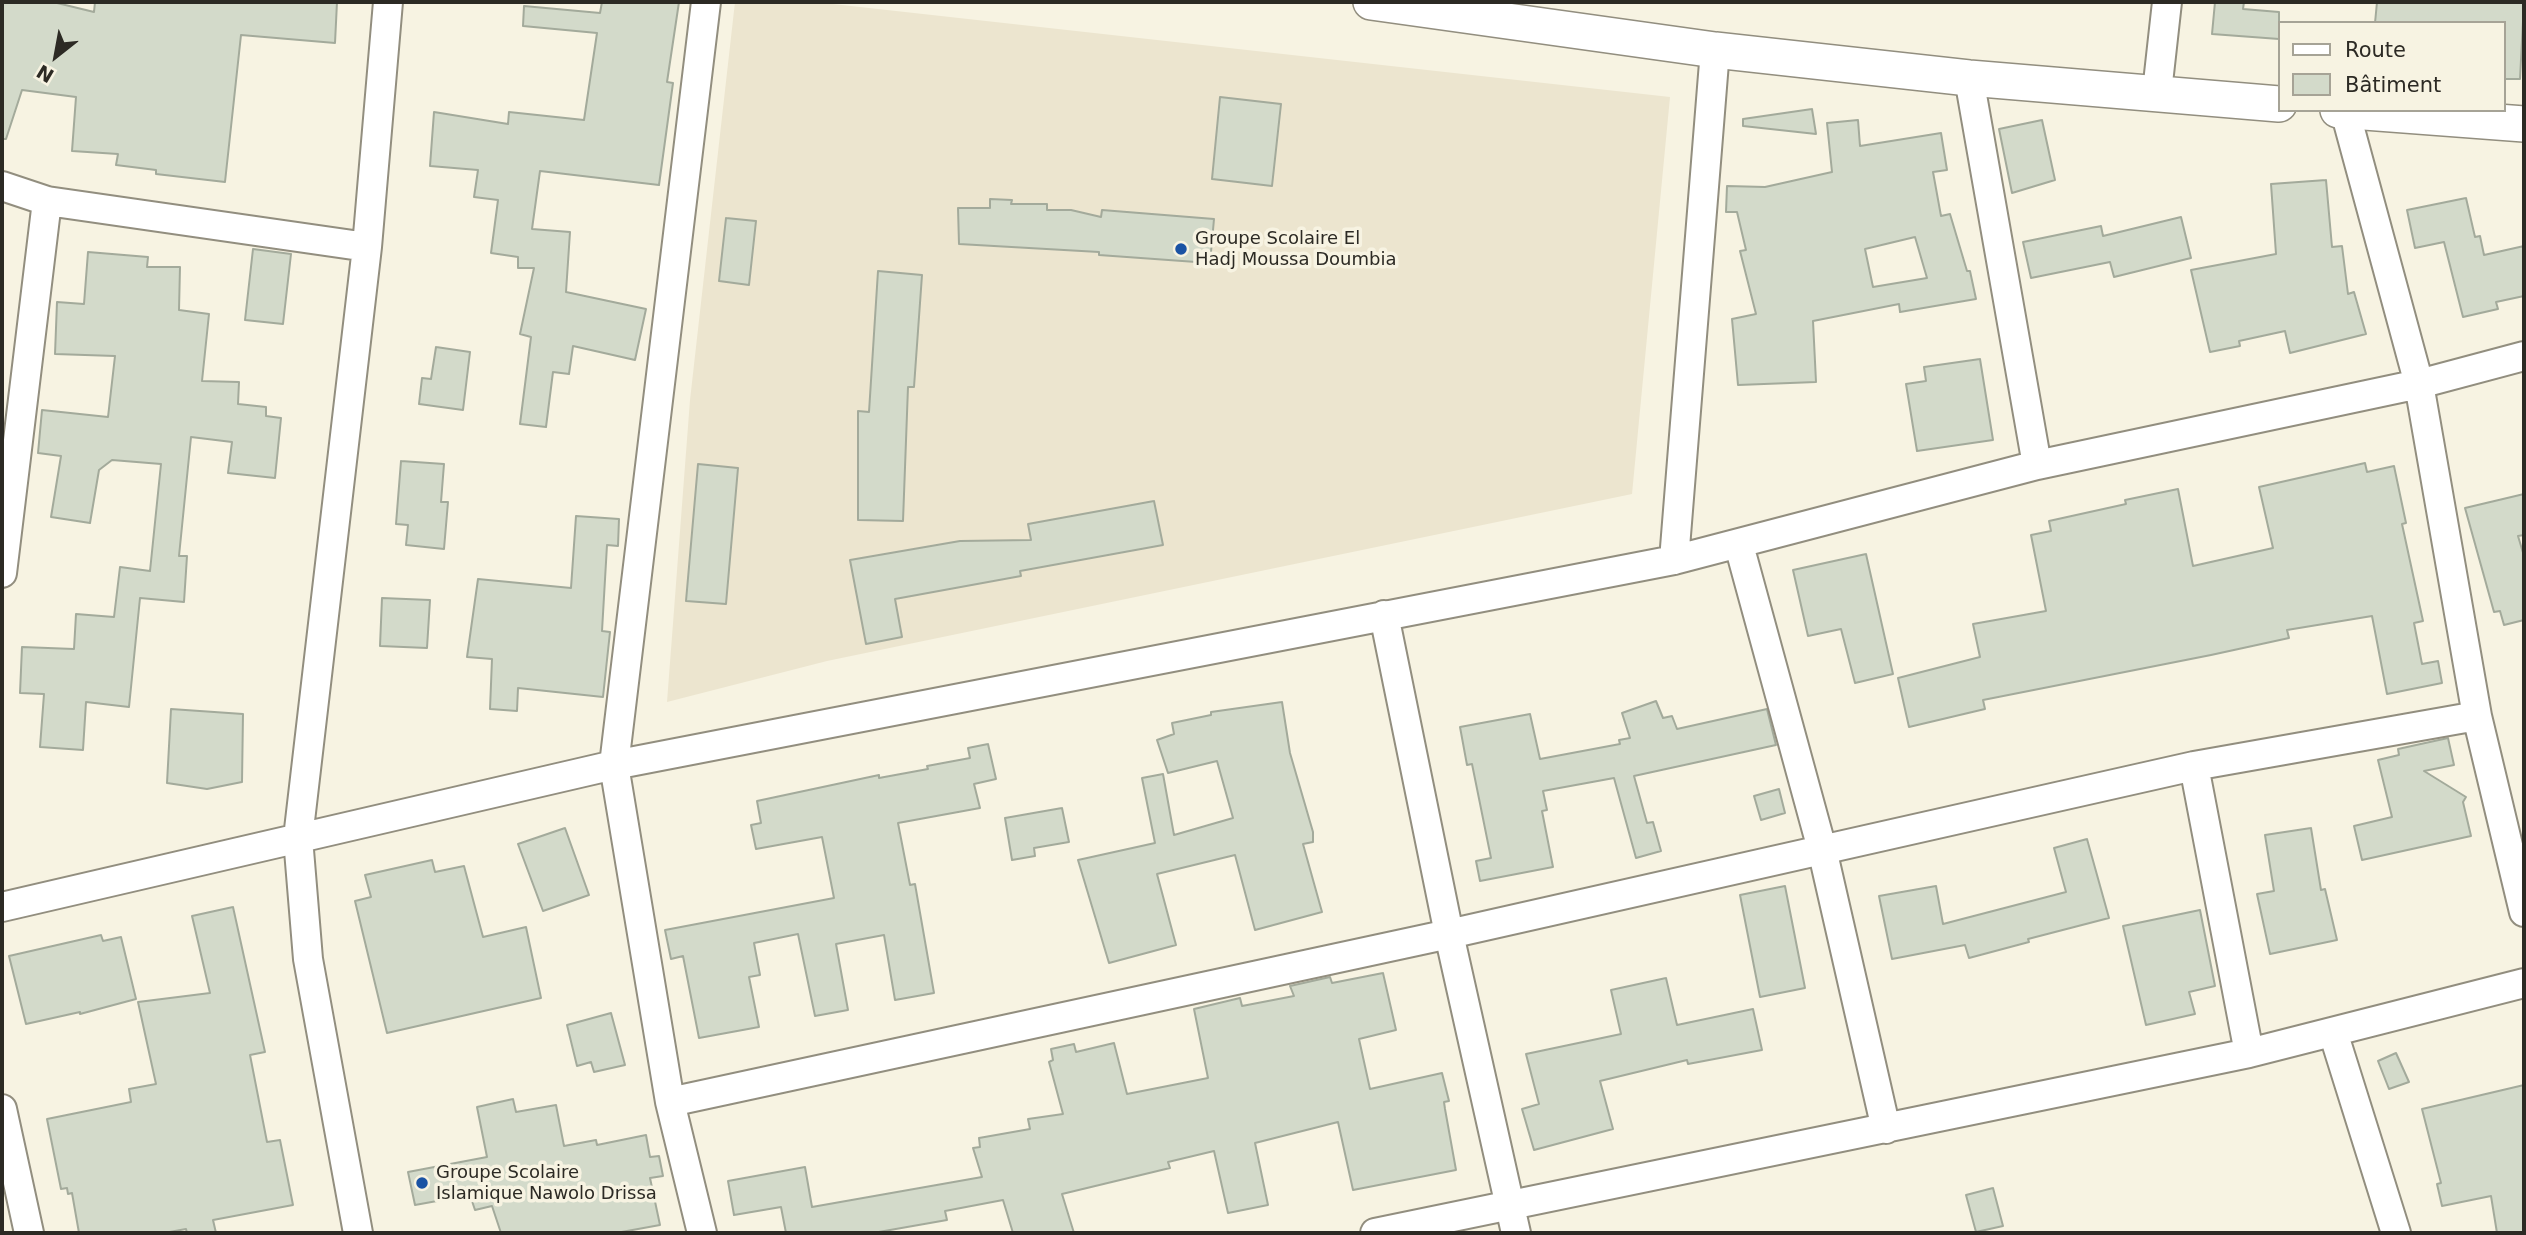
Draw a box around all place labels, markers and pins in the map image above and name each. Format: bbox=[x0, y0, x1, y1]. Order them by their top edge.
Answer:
place label: Groupe Scolaire El Hadj Moussa Doumbia bbox=[1195, 228, 1396, 270]
marker: Groupe Scolaire El Hadj Moussa Doumbia bbox=[1173, 241, 1189, 257]
place label: Groupe Scolaire Islamique Nawolo Drissa bbox=[436, 1162, 657, 1204]
marker: Groupe Scolaire Islamique Nawolo Drissa bbox=[414, 1175, 430, 1191]

